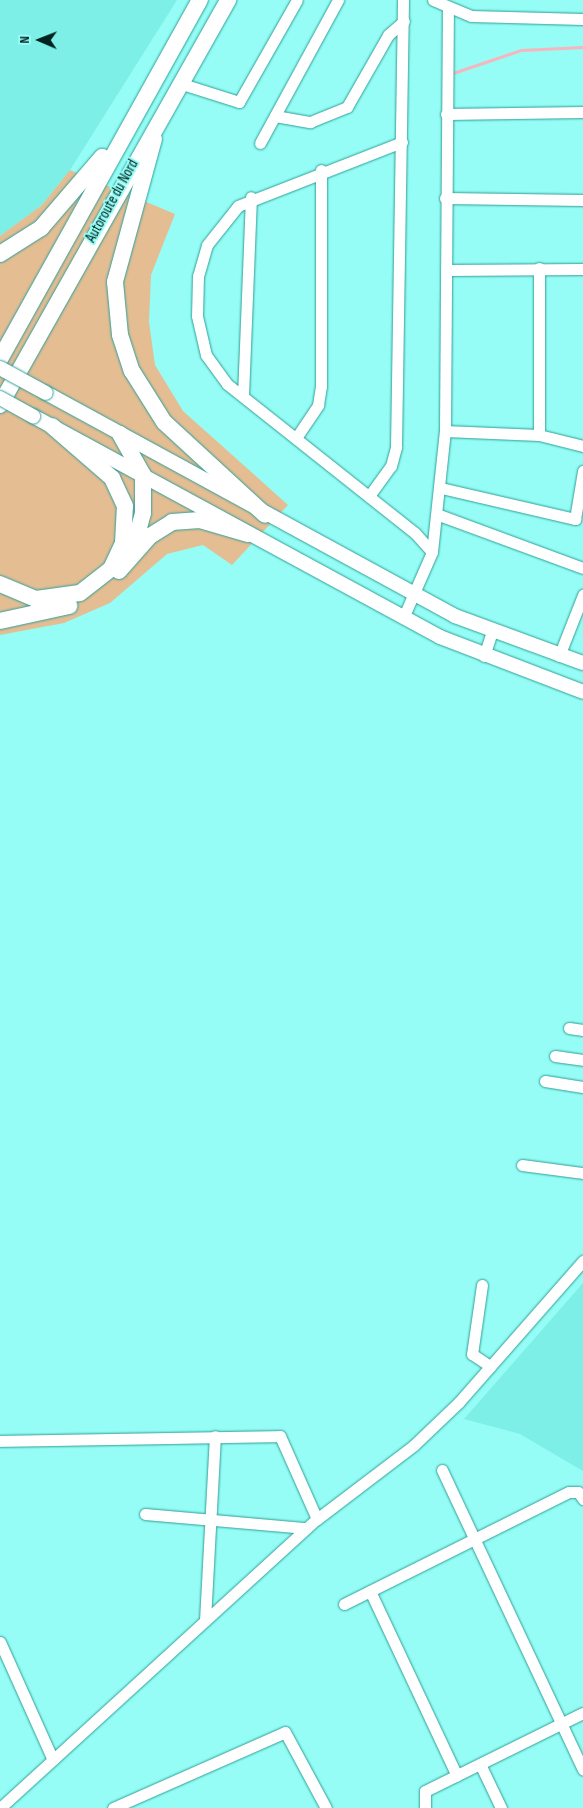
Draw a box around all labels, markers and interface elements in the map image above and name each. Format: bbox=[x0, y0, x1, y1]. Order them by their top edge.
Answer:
north arrow bbox=[15, 15, 65, 65]
text: N bbox=[16, 36, 33, 44]
street label: Autoroute du Nord bbox=[82, 156, 142, 246]

